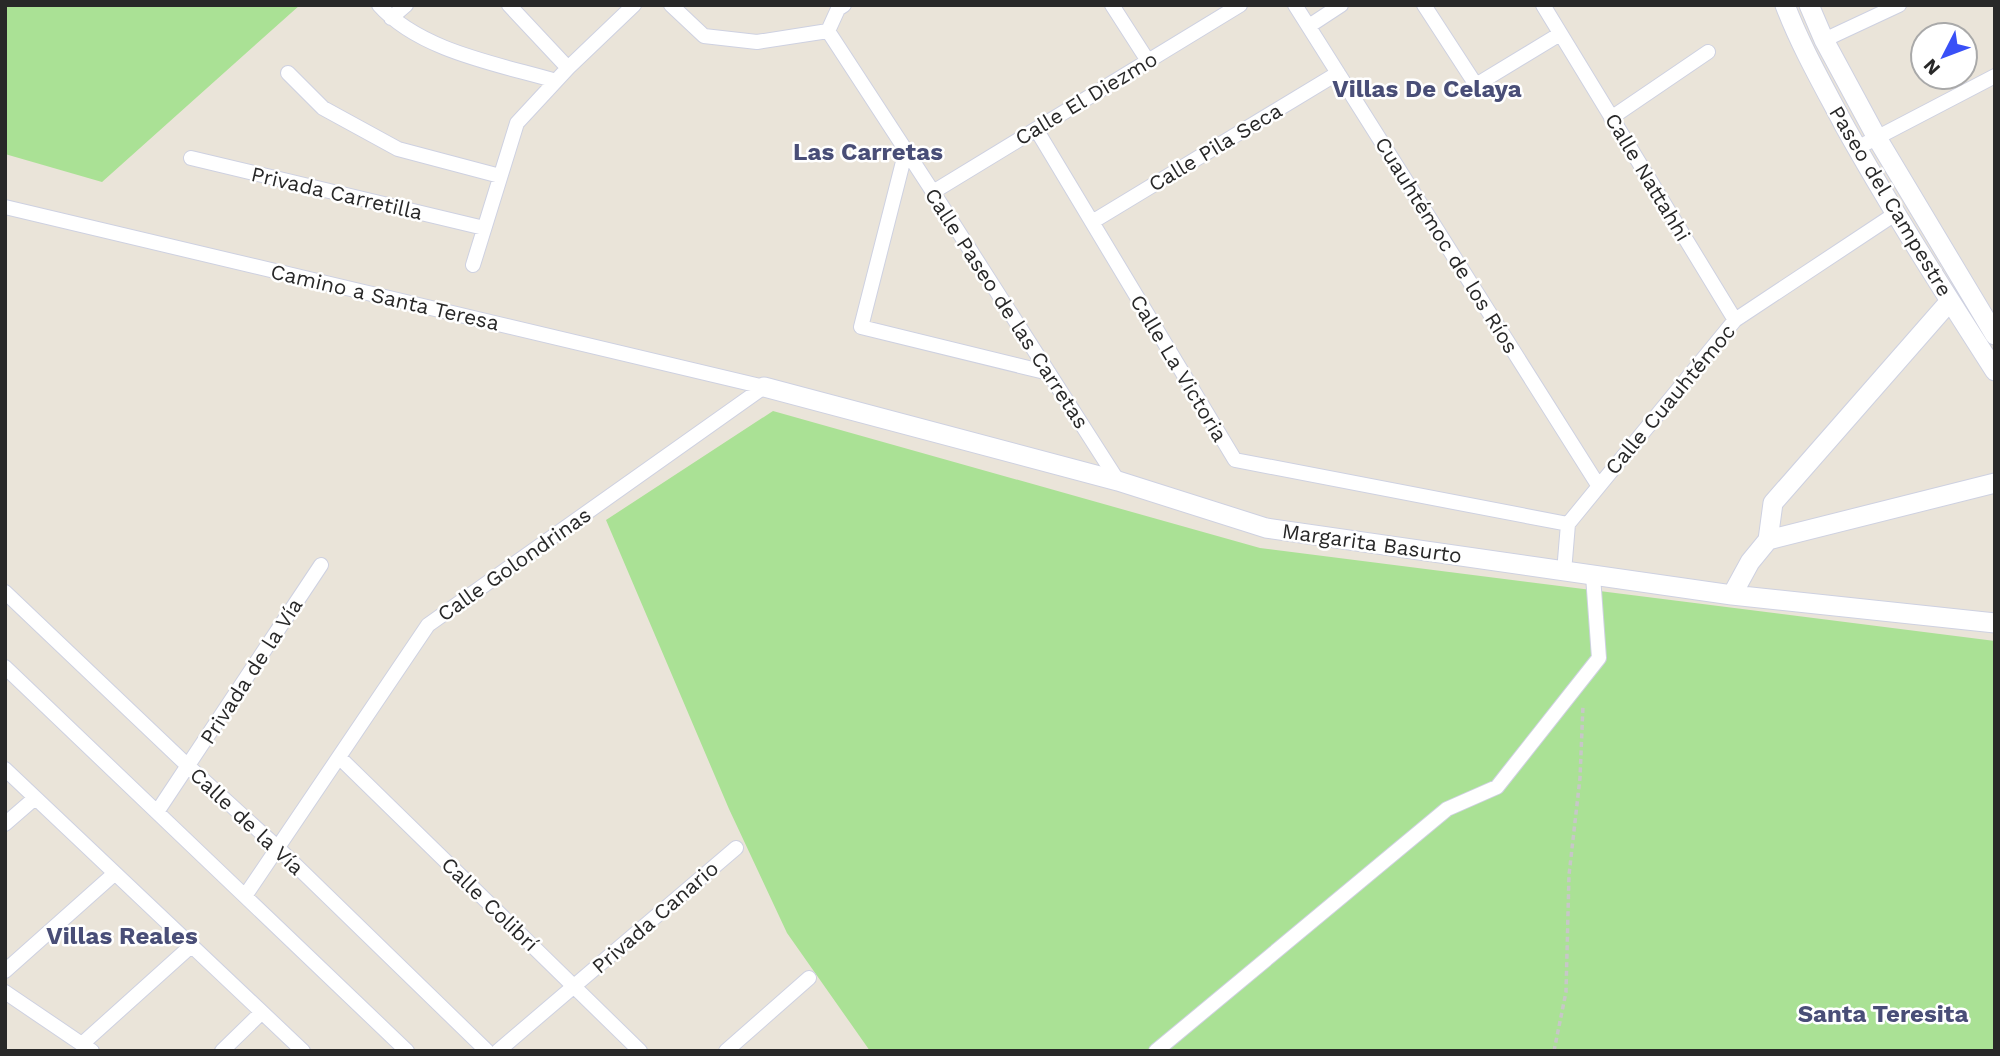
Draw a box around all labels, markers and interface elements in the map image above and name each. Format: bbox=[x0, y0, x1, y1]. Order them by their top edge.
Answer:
north arrow bbox=[1909, 21, 1979, 91]
street label: Calle El Diezmo bbox=[1010, 46, 1162, 150]
text: N bbox=[1918, 54, 1945, 80]
district label: Villas De Celaya bbox=[1332, 75, 1522, 103]
street label: Calle Pila Seca bbox=[1144, 97, 1286, 197]
street label: Paseo del Campestre bbox=[1824, 101, 1958, 301]
street label: Calle Nattahhi bbox=[1600, 108, 1696, 246]
street label: Cuauhtémoc de los Ríos bbox=[1370, 132, 1524, 358]
district label: Las Carretas bbox=[793, 138, 943, 166]
street label: Privada Carretilla bbox=[249, 161, 425, 225]
street label: Calle Paseo de las Carretas bbox=[920, 183, 1094, 433]
street label: Camino a Santa Teresa bbox=[268, 259, 502, 336]
street label: Calle La Victoria bbox=[1125, 290, 1233, 446]
street label: Calle Cuauhtémoc bbox=[1600, 319, 1740, 479]
street label: Calle Golondrinas bbox=[432, 502, 596, 626]
street label: Margarita Basurto bbox=[1281, 518, 1463, 568]
street label: Privada de la Vía bbox=[194, 593, 308, 749]
street label: Calle de la Vía bbox=[185, 762, 309, 880]
street label: Calle Colibrí bbox=[436, 852, 544, 957]
street label: Privada Canario bbox=[587, 855, 723, 979]
district label: Villas Reales bbox=[46, 922, 198, 950]
district label: Santa Teresita bbox=[1798, 1000, 1968, 1028]

